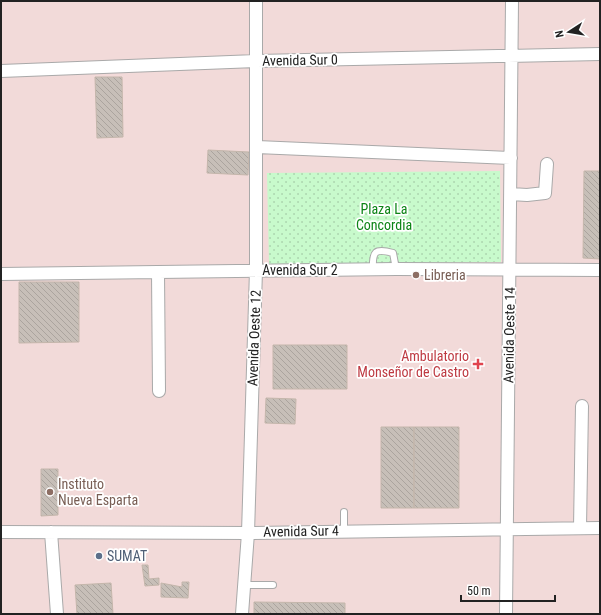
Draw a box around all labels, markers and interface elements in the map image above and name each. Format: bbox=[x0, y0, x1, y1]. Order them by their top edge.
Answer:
north arrow bbox=[549, 12, 589, 52]
text: N bbox=[553, 29, 567, 39]
street label: Avenida Sur 0 bbox=[262, 51, 338, 69]
park label: Plaza La Concordia bbox=[356, 201, 412, 233]
street label: Avenida Sur 2 bbox=[262, 262, 338, 278]
place label: Libreria bbox=[424, 267, 466, 283]
marker: Libreria bbox=[411, 270, 421, 280]
street label: Avenida Oeste 14 bbox=[500, 287, 518, 383]
street label: Avenida Oeste 12 bbox=[244, 290, 264, 386]
place label: Ambulatorio Monseñor de Castro bbox=[357, 348, 469, 380]
marker: Ambulatorio Monseñor de Castro bbox=[472, 358, 484, 370]
place label: Instituto Nueva Esparta bbox=[58, 476, 138, 508]
marker: Instituto Nueva Esparta bbox=[45, 487, 55, 497]
street label: Avenida Sur 4 bbox=[263, 522, 339, 540]
place label: SUMAT bbox=[107, 548, 147, 564]
marker: SUMAT bbox=[94, 551, 104, 561]
scale bar bbox=[461, 577, 555, 603]
text: 50 m bbox=[467, 584, 491, 598]

